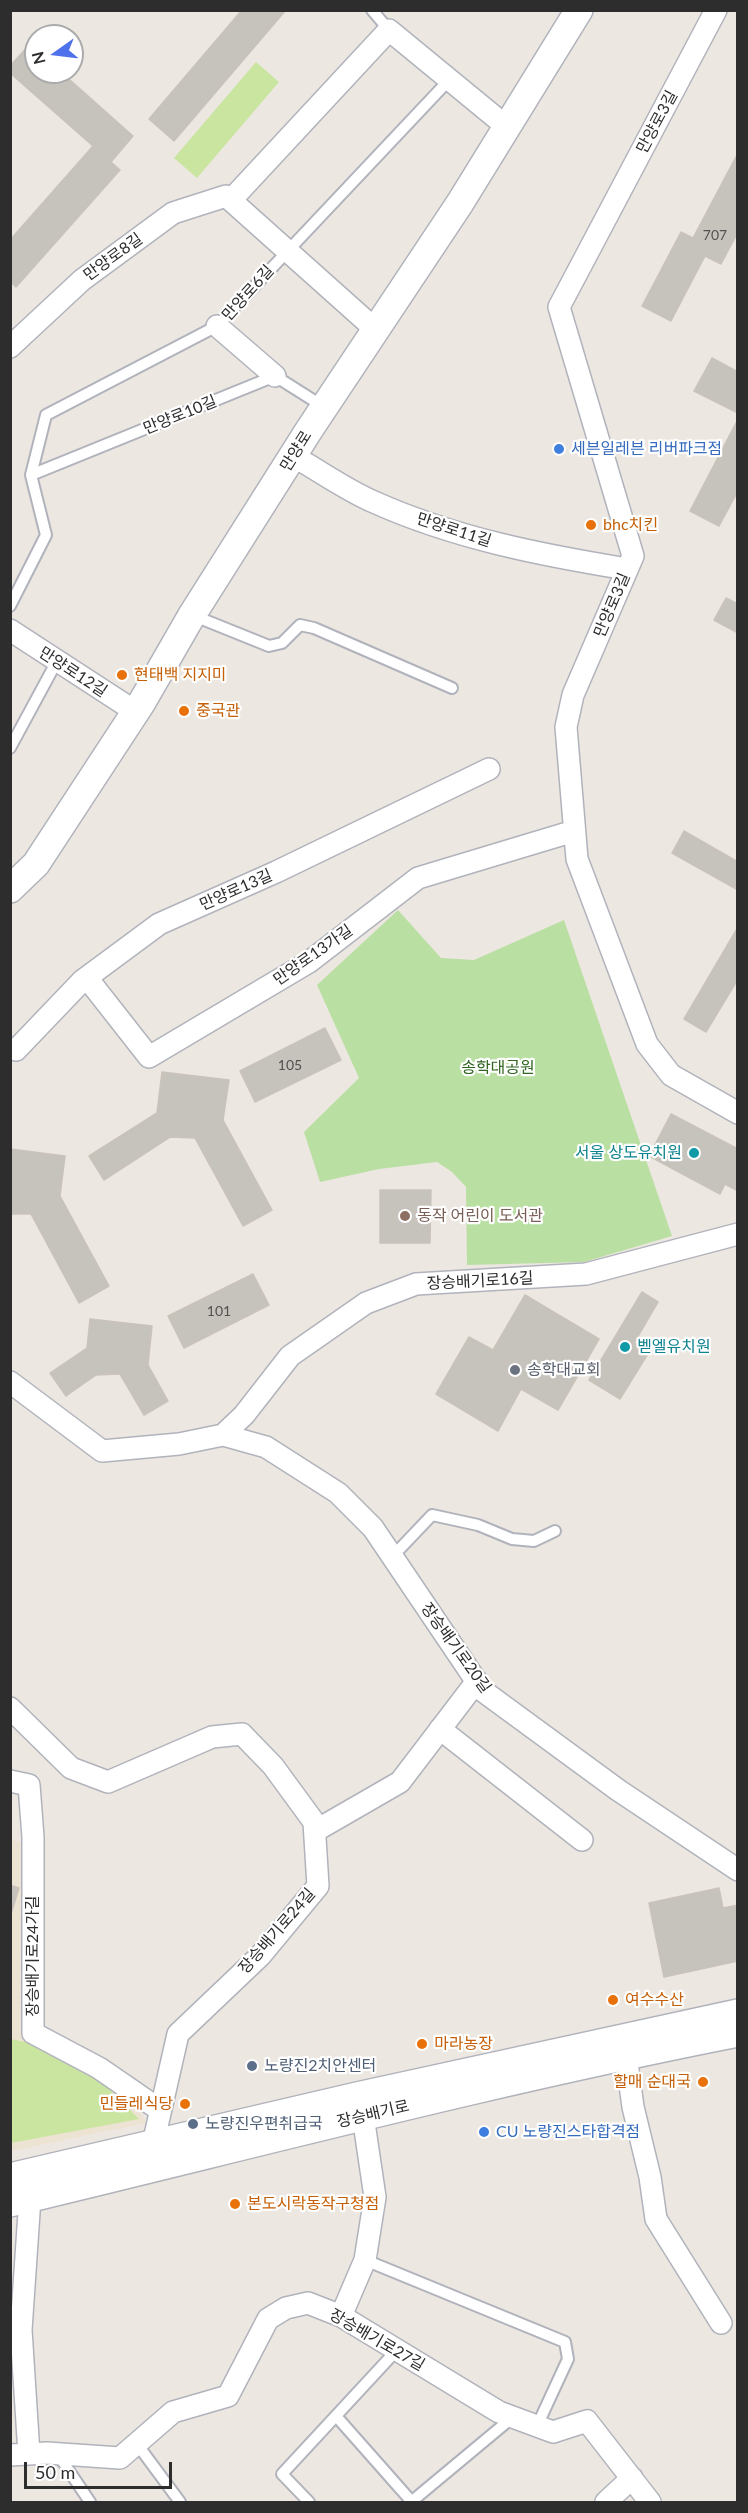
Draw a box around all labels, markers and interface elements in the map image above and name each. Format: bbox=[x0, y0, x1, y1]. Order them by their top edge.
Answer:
north arrow bbox=[24, 24, 84, 84]
text: N bbox=[27, 50, 49, 66]
street label: 만양로3길 bbox=[633, 87, 681, 157]
house number: 707 bbox=[703, 227, 727, 243]
street label: 만양로8길 bbox=[80, 229, 146, 285]
street label: 만양로6길 bbox=[218, 261, 278, 325]
street label: 만양로10길 bbox=[141, 392, 219, 438]
street label: 만양로 bbox=[276, 427, 316, 475]
place label: 세븐일레븐 리버파크점 bbox=[571, 439, 722, 459]
marker: 세븐일레븐 리버파크점 bbox=[552, 442, 566, 456]
street label: 만양로11길 bbox=[414, 509, 494, 551]
place label: bhc치킨 bbox=[603, 515, 658, 535]
marker: bhc치킨 bbox=[584, 518, 598, 532]
street label: 만양로3길 bbox=[590, 570, 634, 640]
street label: 만양로12길 bbox=[35, 643, 111, 701]
place label: 현태백 지지미 bbox=[134, 665, 226, 685]
marker: 현태백 지지미 bbox=[115, 668, 129, 682]
place label: 중국관 bbox=[196, 701, 240, 721]
marker: 중국관 bbox=[177, 704, 191, 718]
street label: 만양로13길 bbox=[197, 865, 275, 915]
street label: 만양로13가길 bbox=[270, 921, 356, 989]
house number: 105 bbox=[278, 1057, 302, 1073]
park label: 송학대공원 bbox=[461, 1058, 535, 1078]
place label: 서울 상도유치원 bbox=[575, 1143, 682, 1163]
marker: 서울 상도유치원 bbox=[687, 1146, 701, 1160]
place label: 동작 어린이 도서관 bbox=[417, 1206, 543, 1226]
marker: 동작 어린이 도서관 bbox=[398, 1209, 412, 1223]
street label: 장승배기로16길 bbox=[426, 1269, 534, 1293]
house number: 101 bbox=[207, 1303, 231, 1319]
place label: 벧엘유치원 bbox=[637, 1337, 711, 1357]
marker: 벧엘유치원 bbox=[618, 1340, 632, 1354]
place label: 송학대교회 bbox=[527, 1360, 601, 1380]
marker: 송학대교회 bbox=[508, 1363, 522, 1377]
street label: 장승배기로20길 bbox=[417, 1599, 495, 1697]
street label: 장승배기로24길 bbox=[235, 1884, 319, 1978]
street label: 장승배기로24가길 bbox=[23, 1895, 43, 2017]
place label: 여수수산 bbox=[625, 1990, 684, 2010]
marker: 여수수산 bbox=[606, 1993, 620, 2007]
place label: 마라농장 bbox=[434, 2034, 493, 2054]
marker: 마라농장 bbox=[415, 2037, 429, 2051]
place label: 노량진2치안센터 bbox=[264, 2056, 376, 2076]
marker: 노량진2치안센터 bbox=[245, 2059, 259, 2073]
place label: 할매 순대국 bbox=[613, 2072, 691, 2092]
marker: 할매 순대국 bbox=[696, 2075, 710, 2089]
place label: 민들레식당 bbox=[99, 2094, 173, 2114]
street label: 장승배기로 bbox=[335, 2096, 411, 2132]
marker: 민들레식당 bbox=[178, 2097, 192, 2111]
place label: 노량진우편취급국 bbox=[205, 2114, 323, 2134]
marker: 노량진우편취급국 bbox=[186, 2117, 200, 2131]
place label: CU 노량진스타합격점 bbox=[496, 2122, 640, 2142]
marker: CU 노량진스타합격점 bbox=[477, 2125, 491, 2139]
place label: 본도시락동작구청점 bbox=[247, 2194, 379, 2214]
marker: 본도시락동작구청점 bbox=[228, 2197, 242, 2211]
street label: 장승배기로27길 bbox=[326, 2305, 428, 2375]
scale bar bbox=[27, 2450, 176, 2488]
text: 50 m bbox=[35, 2461, 75, 2483]

